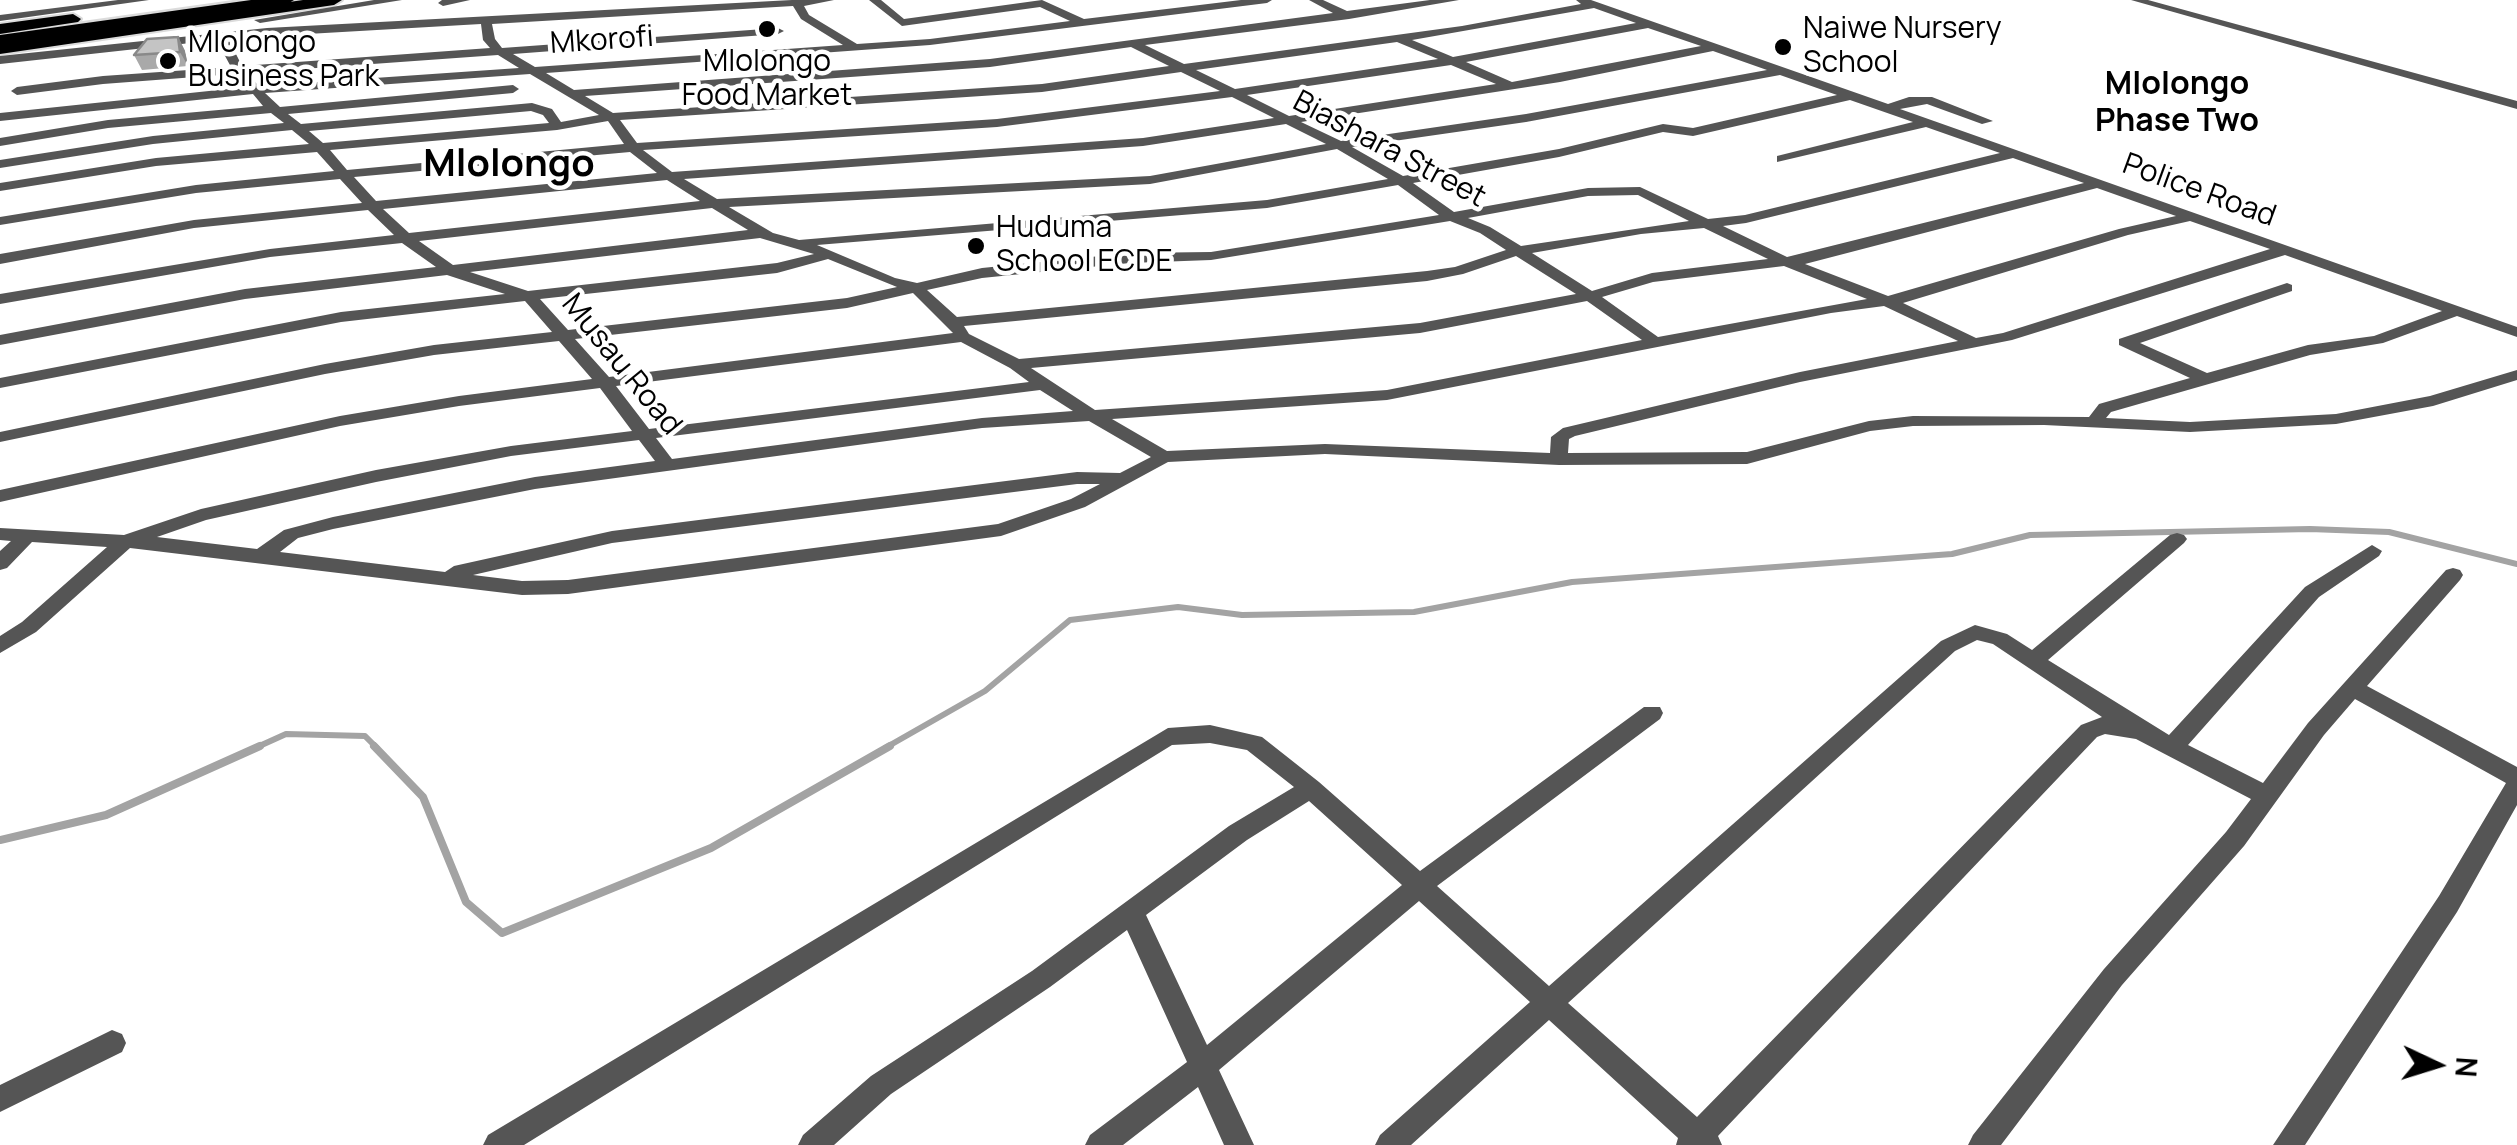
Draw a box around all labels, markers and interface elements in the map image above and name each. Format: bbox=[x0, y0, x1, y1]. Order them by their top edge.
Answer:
place label: Naiwe Nursery School bbox=[1803, 12, 2001, 82]
marker: Mlolongo Food Market bbox=[756, 18, 778, 40]
street label: Mkorofi bbox=[549, 19, 655, 63]
place label: Mlolongo Business Park bbox=[188, 26, 379, 96]
marker: Naiwe Nursery School bbox=[1772, 36, 1794, 58]
place label: Mlolongo Food Market bbox=[682, 45, 852, 116]
marker: Mlolongo Business Park bbox=[157, 50, 179, 72]
district label: Mlolongo Phase Two bbox=[2095, 66, 2259, 141]
street label: Biashara Street bbox=[1286, 84, 1492, 216]
district label: Mlolongo bbox=[423, 142, 595, 188]
street label: Police Road bbox=[2117, 147, 2281, 235]
place label: Huduma School ECDE bbox=[996, 211, 1172, 282]
marker: Huduma School ECDE bbox=[965, 235, 987, 257]
street label: Musau Road bbox=[553, 287, 689, 443]
north arrow bbox=[2387, 1015, 2487, 1115]
text: N bbox=[2447, 1056, 2487, 1078]

